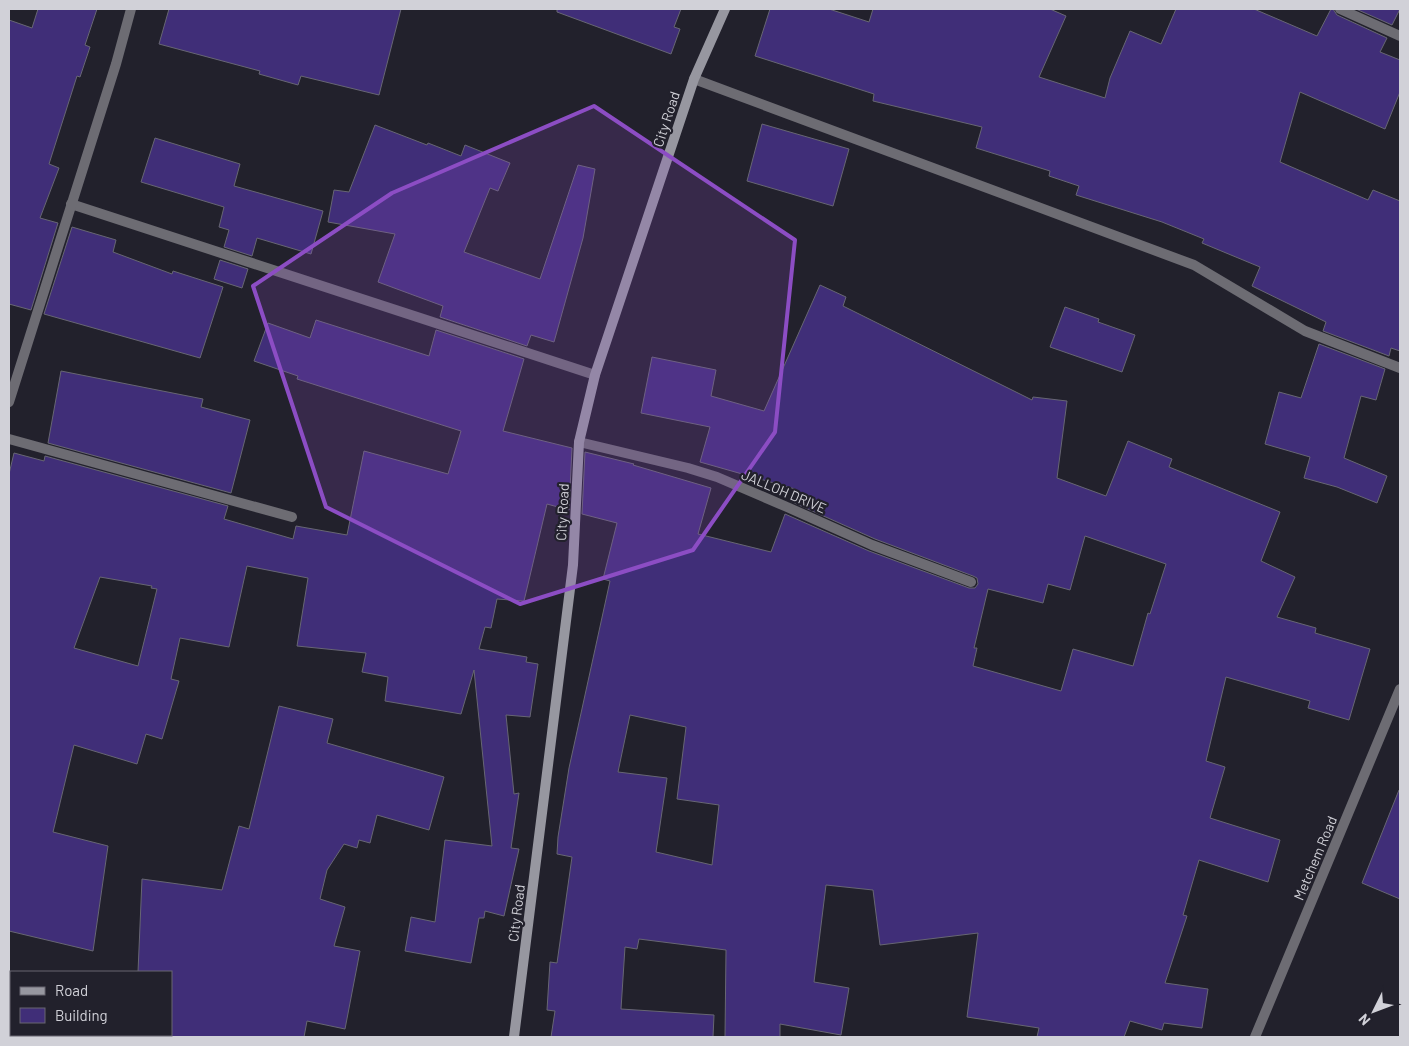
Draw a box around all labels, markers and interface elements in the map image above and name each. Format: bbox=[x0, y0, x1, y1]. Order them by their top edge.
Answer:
street label: City Road bbox=[649, 89, 683, 149]
street label: JALLOH DRIVE bbox=[739, 466, 829, 516]
street label: City Road bbox=[552, 483, 572, 541]
street label: Metchem Road bbox=[1290, 813, 1340, 903]
street label: City Road bbox=[504, 883, 528, 943]
legend bbox=[10, 971, 172, 1036]
text: Road bbox=[55, 981, 88, 999]
north arrow bbox=[1349, 986, 1399, 1036]
text: Building bbox=[55, 1006, 108, 1024]
text: N bbox=[1355, 1011, 1373, 1029]

